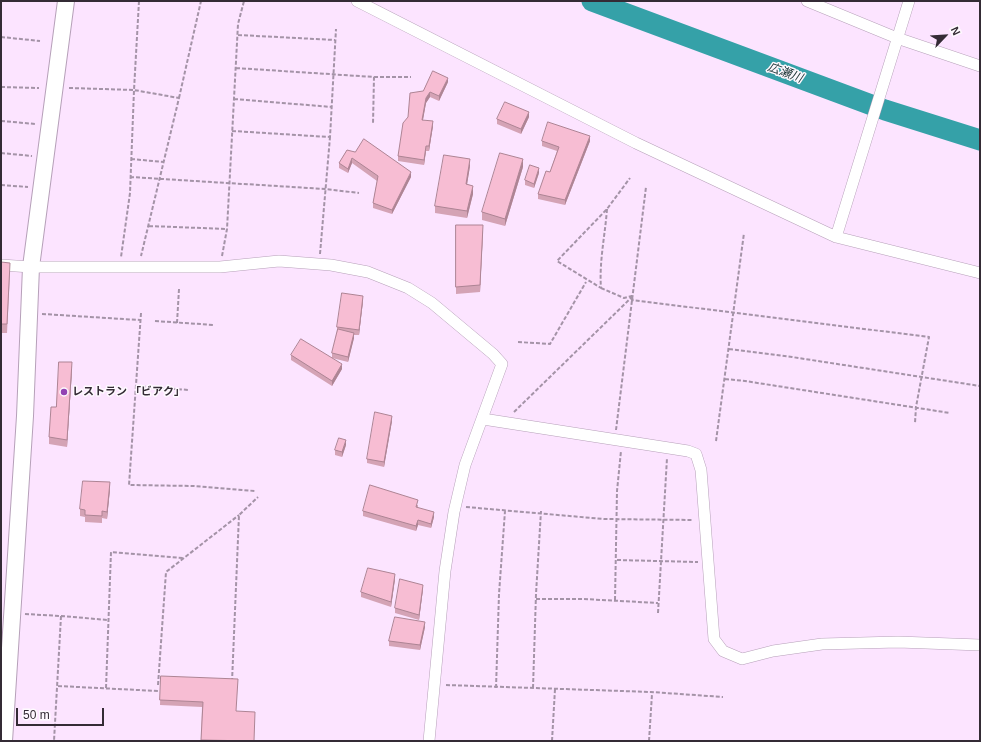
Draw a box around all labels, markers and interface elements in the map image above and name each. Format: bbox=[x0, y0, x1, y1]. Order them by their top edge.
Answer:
north arrow bbox=[925, 16, 965, 56]
text: N bbox=[949, 25, 963, 37]
water label: 広瀬川 bbox=[766, 60, 804, 86]
place label: レストラン 「ビアク」 bbox=[72, 385, 185, 399]
marker: レストラン 「ビアク」 bbox=[59, 387, 69, 397]
scale bar bbox=[18, 700, 106, 726]
text: 50 m bbox=[23, 708, 50, 722]

